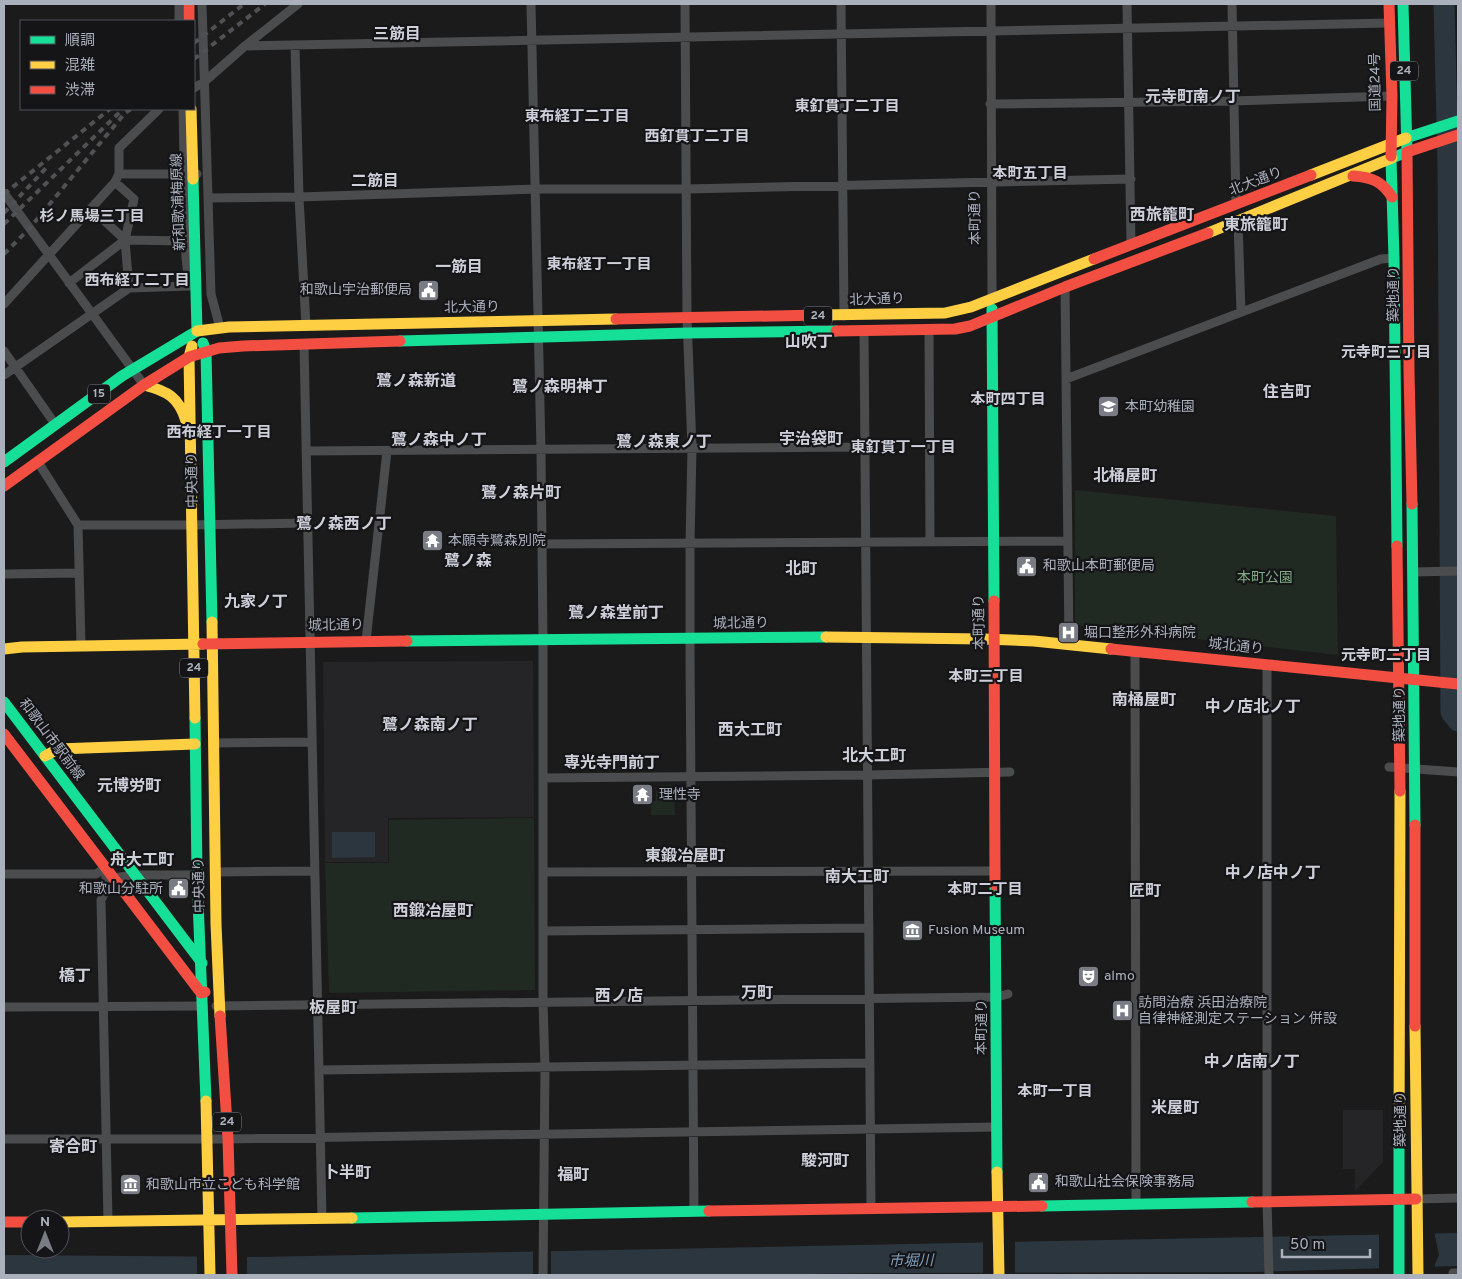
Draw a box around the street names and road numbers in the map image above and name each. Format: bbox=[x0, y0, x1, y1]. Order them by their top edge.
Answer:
street label: 国道24号 bbox=[1367, 52, 1385, 112]
road number: 24 bbox=[1390, 61, 1418, 80]
street label: 新和歌浦梅原線 bbox=[168, 153, 189, 251]
street label: 北大通り bbox=[1226, 163, 1285, 200]
street label: 本町通り bbox=[967, 189, 985, 245]
street label: 築地通り bbox=[1386, 266, 1403, 322]
street label: 北大通り bbox=[849, 290, 905, 309]
street label: 北大通り bbox=[444, 298, 500, 317]
road number: 24 bbox=[804, 306, 832, 326]
road number: 15 bbox=[88, 384, 110, 404]
street label: 中央通り bbox=[184, 452, 202, 508]
street label: 本町通り bbox=[971, 594, 989, 650]
street label: 城北通り bbox=[713, 614, 769, 633]
street label: 城北通り bbox=[308, 616, 364, 635]
street label: 城北通り bbox=[1207, 635, 1265, 658]
road number: 24 bbox=[180, 658, 208, 678]
street label: 築地通り bbox=[1392, 686, 1409, 742]
street label: 和歌山市駅前線 bbox=[15, 695, 88, 784]
street label: 中央通り bbox=[191, 857, 209, 913]
street label: 本町通り bbox=[974, 999, 991, 1055]
street label: 築地通り bbox=[1393, 1091, 1410, 1147]
road number: 24 bbox=[213, 1112, 241, 1132]

